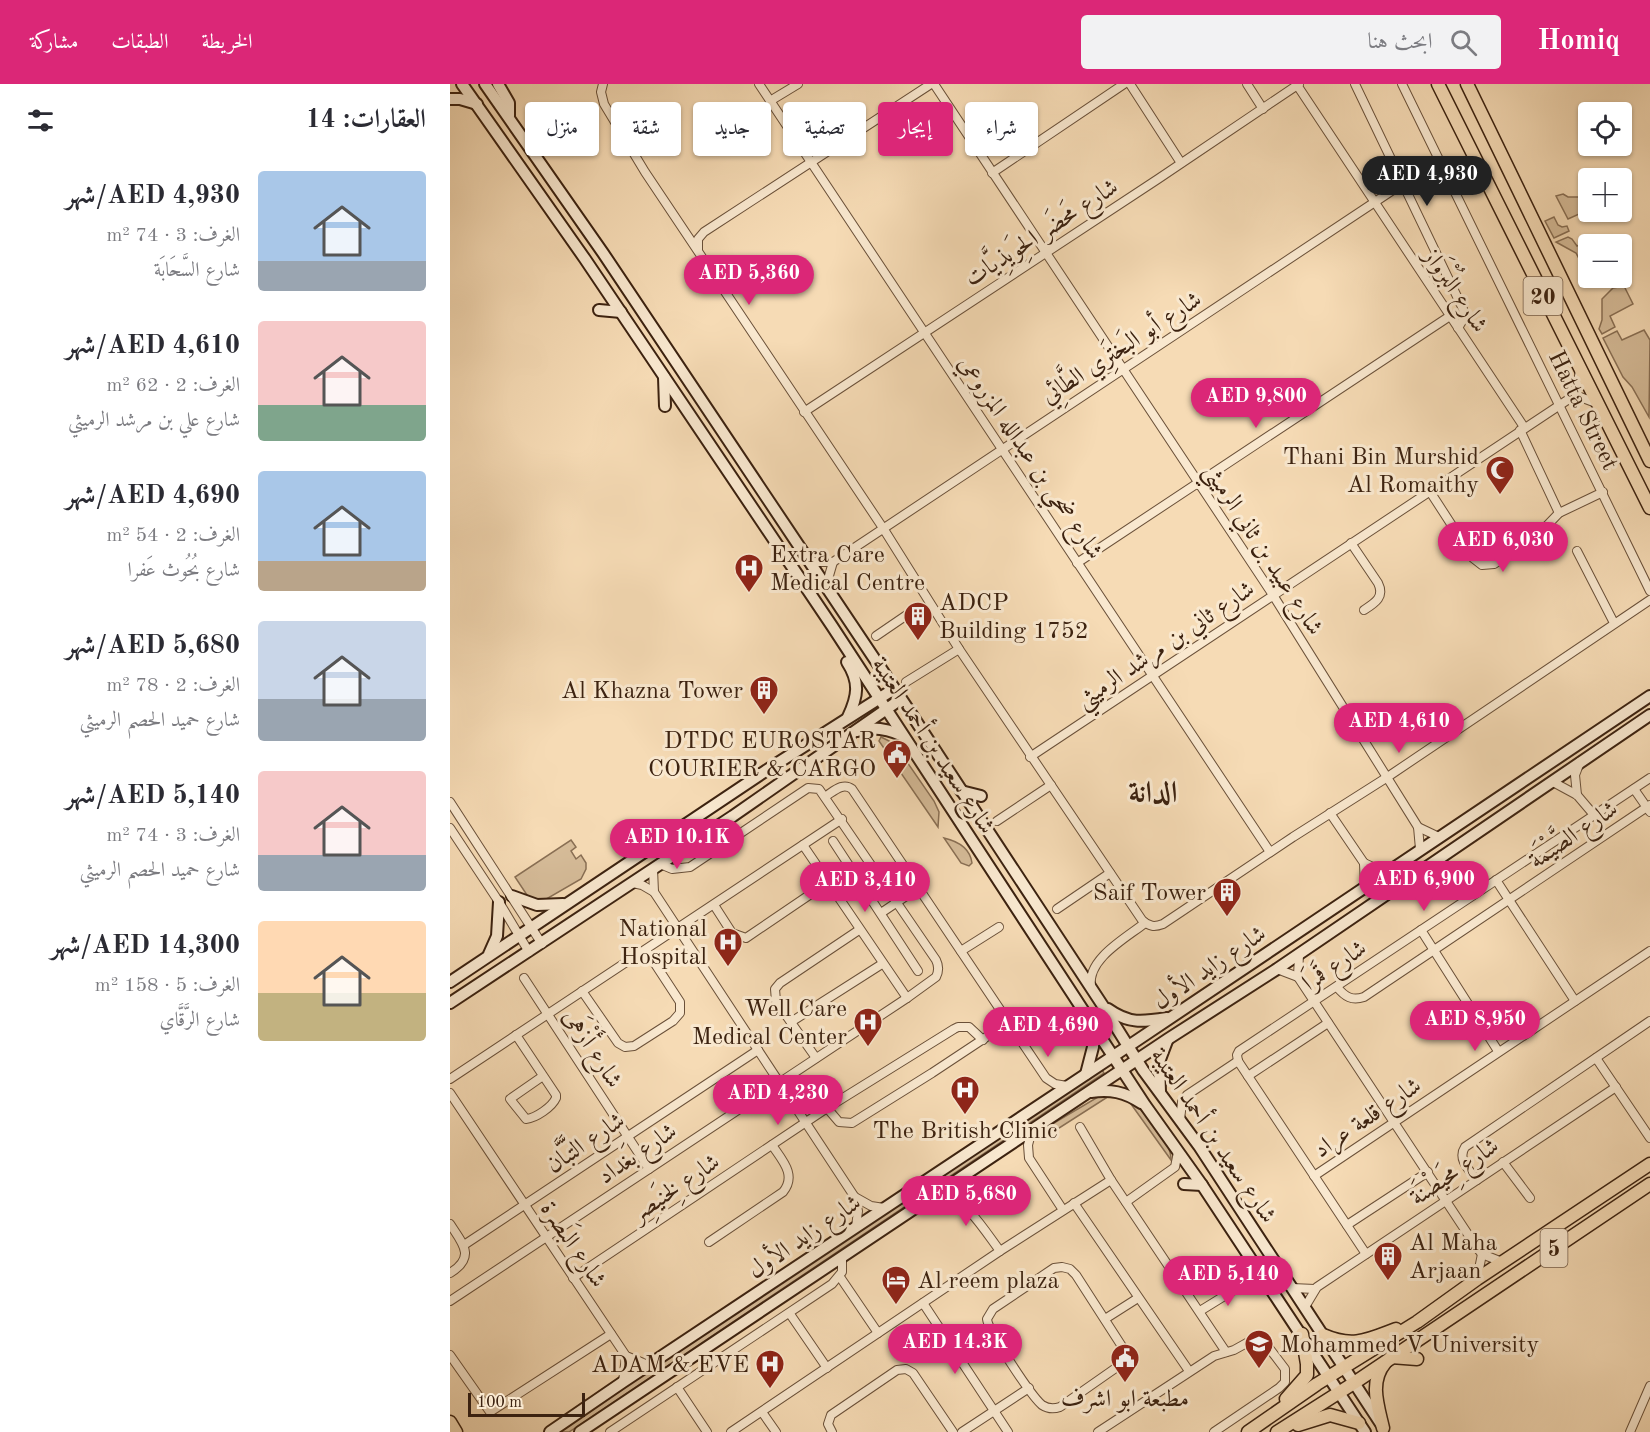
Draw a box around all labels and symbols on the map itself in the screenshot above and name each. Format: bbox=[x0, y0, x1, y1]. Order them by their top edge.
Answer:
pin: AED 4,930 bbox=[1358, 156, 1496, 207]
street label: شارع مَحضَر الحِوَيذِيَّات bbox=[956, 167, 1126, 297]
street label: شارع البُرْوَاز bbox=[1412, 238, 1499, 341]
pin: AED 5,360 bbox=[680, 255, 818, 306]
road number: 20 bbox=[1524, 277, 1562, 315]
street label: شارع أبو البَختَرِي الطَّائِي bbox=[1032, 279, 1211, 416]
street label: Hatta Street bbox=[1543, 347, 1621, 474]
street label: شارع ضحي بن عبدالله المزروعي bbox=[945, 352, 1106, 569]
pin: AED 9,800 bbox=[1187, 378, 1325, 429]
place label: Thani Bin Murshid Al Romaithy bbox=[1283, 446, 1479, 498]
mosque icon: Thani Bin Murshid Al Romaithy bbox=[1484, 454, 1516, 496]
street label: شارع عبيد بن ثاني الرميثي bbox=[1191, 460, 1327, 644]
pin: AED 6,030 bbox=[1434, 522, 1572, 573]
place label: Extra Care Medical Centre bbox=[770, 544, 925, 596]
hospital icon: Extra Care Medical Centre bbox=[733, 552, 765, 594]
street label: شارع ثاني بن مرشد الرميثي bbox=[1072, 576, 1264, 721]
place label: ADCP Building 1752 bbox=[939, 592, 1089, 644]
building icon: ADCP Building 1752 bbox=[902, 600, 934, 642]
street label: شارع سعيد بن أحمد العتيبة bbox=[861, 650, 1004, 842]
building icon: Al Khazna Tower bbox=[748, 674, 780, 716]
place label: Al Khazna Tower bbox=[561, 680, 743, 704]
pin: AED 4,610 bbox=[1330, 703, 1468, 754]
place label: DTDC EUROSTAR COURIER & CARGO bbox=[648, 730, 876, 782]
public building icon: DTDC EUROSTAR COURIER & CARGO bbox=[881, 738, 913, 780]
district label: الدانة bbox=[1129, 779, 1177, 809]
street label: شارع الصَّيْمَة bbox=[1520, 789, 1626, 879]
pin: AED 10.1K bbox=[608, 819, 746, 870]
pin: AED 6,900 bbox=[1355, 861, 1493, 912]
pin: AED 3,410 bbox=[796, 862, 934, 913]
building icon: Saif Tower bbox=[1211, 876, 1243, 918]
place label: Saif Tower bbox=[1093, 882, 1206, 906]
street label: شارع زايد الأول bbox=[1146, 917, 1274, 1020]
place label: National Hospital bbox=[619, 918, 707, 970]
hospital icon: National Hospital bbox=[712, 926, 744, 968]
street label: شارع قَمرَا bbox=[1295, 931, 1375, 1001]
place label: Well Care Medical Center bbox=[692, 998, 847, 1050]
street label: شارع أَزْهَى bbox=[552, 1000, 634, 1096]
pin: AED 8,950 bbox=[1406, 1001, 1544, 1052]
hospital icon: Well Care Medical Center bbox=[852, 1006, 884, 1048]
pin: AED 4,690 bbox=[979, 1007, 1117, 1058]
street label: شارع سعيد بن أحمد العتيبة bbox=[1140, 1040, 1286, 1231]
hospital icon: The British Clinic bbox=[949, 1074, 981, 1116]
street label: شارع قلعة عراد bbox=[1310, 1074, 1429, 1168]
pin: AED 4,230 bbox=[709, 1075, 847, 1126]
street label: شارع التَّبَّان bbox=[537, 1100, 633, 1183]
street label: شارع بَغداد bbox=[591, 1114, 685, 1194]
place label: The British Clinic bbox=[873, 1120, 1057, 1144]
street label: شارع مِحَيصْنَة bbox=[1402, 1128, 1507, 1216]
street label: شارع لِخنَيصِر bbox=[621, 1145, 728, 1233]
pin: AED 5,680 bbox=[897, 1176, 1035, 1227]
street label: شارع زايد الأول bbox=[741, 1186, 869, 1289]
street label: شارع البَصرة bbox=[530, 1194, 616, 1296]
road number: 5 bbox=[1540, 1229, 1568, 1267]
place label: Al Maha Arjaan bbox=[1409, 1232, 1498, 1284]
building icon: Al Maha Arjaan bbox=[1372, 1240, 1404, 1282]
pin: AED 5,140 bbox=[1159, 1256, 1297, 1307]
hotel icon: Al reem plaza bbox=[880, 1264, 912, 1306]
place label: Al reem plaza bbox=[917, 1270, 1060, 1294]
pin: AED 14.3K bbox=[886, 1324, 1024, 1375]
school or university icon: Mohammed V University bbox=[1243, 1328, 1275, 1370]
place label: Mohammed V University bbox=[1280, 1334, 1539, 1358]
public building icon: مطبعة ابو اشرف bbox=[1109, 1342, 1141, 1384]
hospital icon: ADAM & EVE bbox=[754, 1348, 786, 1390]
place label: ADAM & EVE bbox=[591, 1354, 749, 1378]
place label: مطبعة ابو اشرف bbox=[1061, 1388, 1189, 1414]
scale bar bbox=[468, 1390, 585, 1418]

